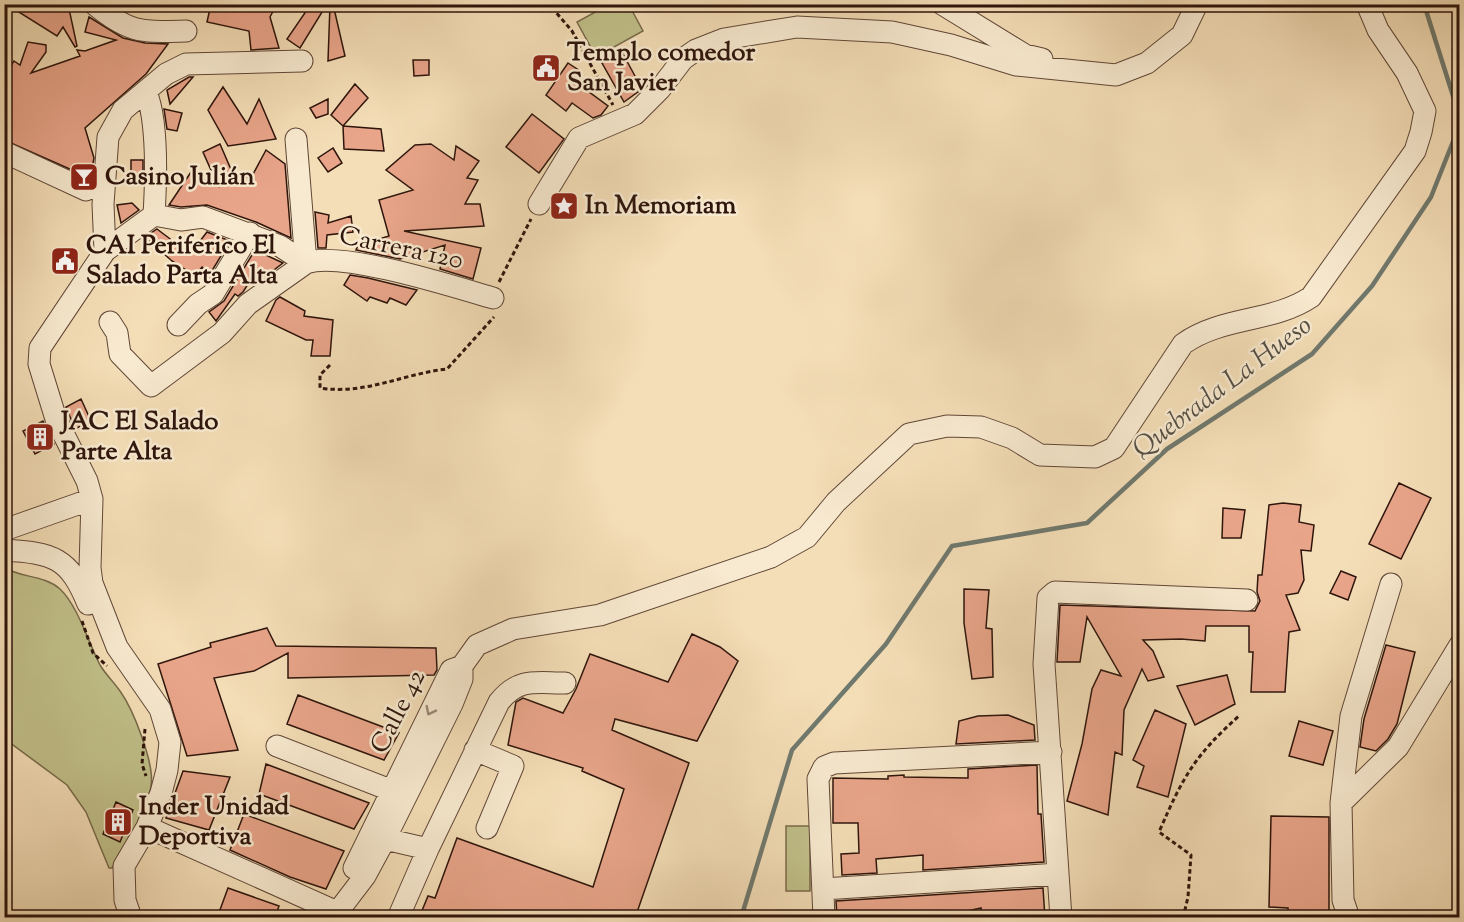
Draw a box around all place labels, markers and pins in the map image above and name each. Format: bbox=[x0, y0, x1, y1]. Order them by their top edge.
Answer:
place label: Templo comedor San Javier bbox=[567, 35, 755, 102]
public building icon: Templo comedor San Javier bbox=[530, 52, 562, 84]
place label: Casino Julián bbox=[105, 159, 255, 196]
bar icon: Casino Julián bbox=[68, 161, 100, 193]
place label: In Memoriam bbox=[585, 188, 737, 225]
place icon: In Memoriam bbox=[548, 190, 580, 222]
place label: CAI Periferico El Salado Parta Alta bbox=[86, 228, 278, 295]
public building icon: CAI Periferico El Salado Parta Alta bbox=[49, 245, 81, 277]
place label: JAC El Salado Parte Alta bbox=[59, 404, 218, 471]
building icon: JAC El Salado Parte Alta bbox=[24, 421, 56, 453]
place label: Inder Unidad Deportiva bbox=[139, 789, 290, 856]
building icon: Inder Unidad Deportiva bbox=[102, 806, 134, 838]

